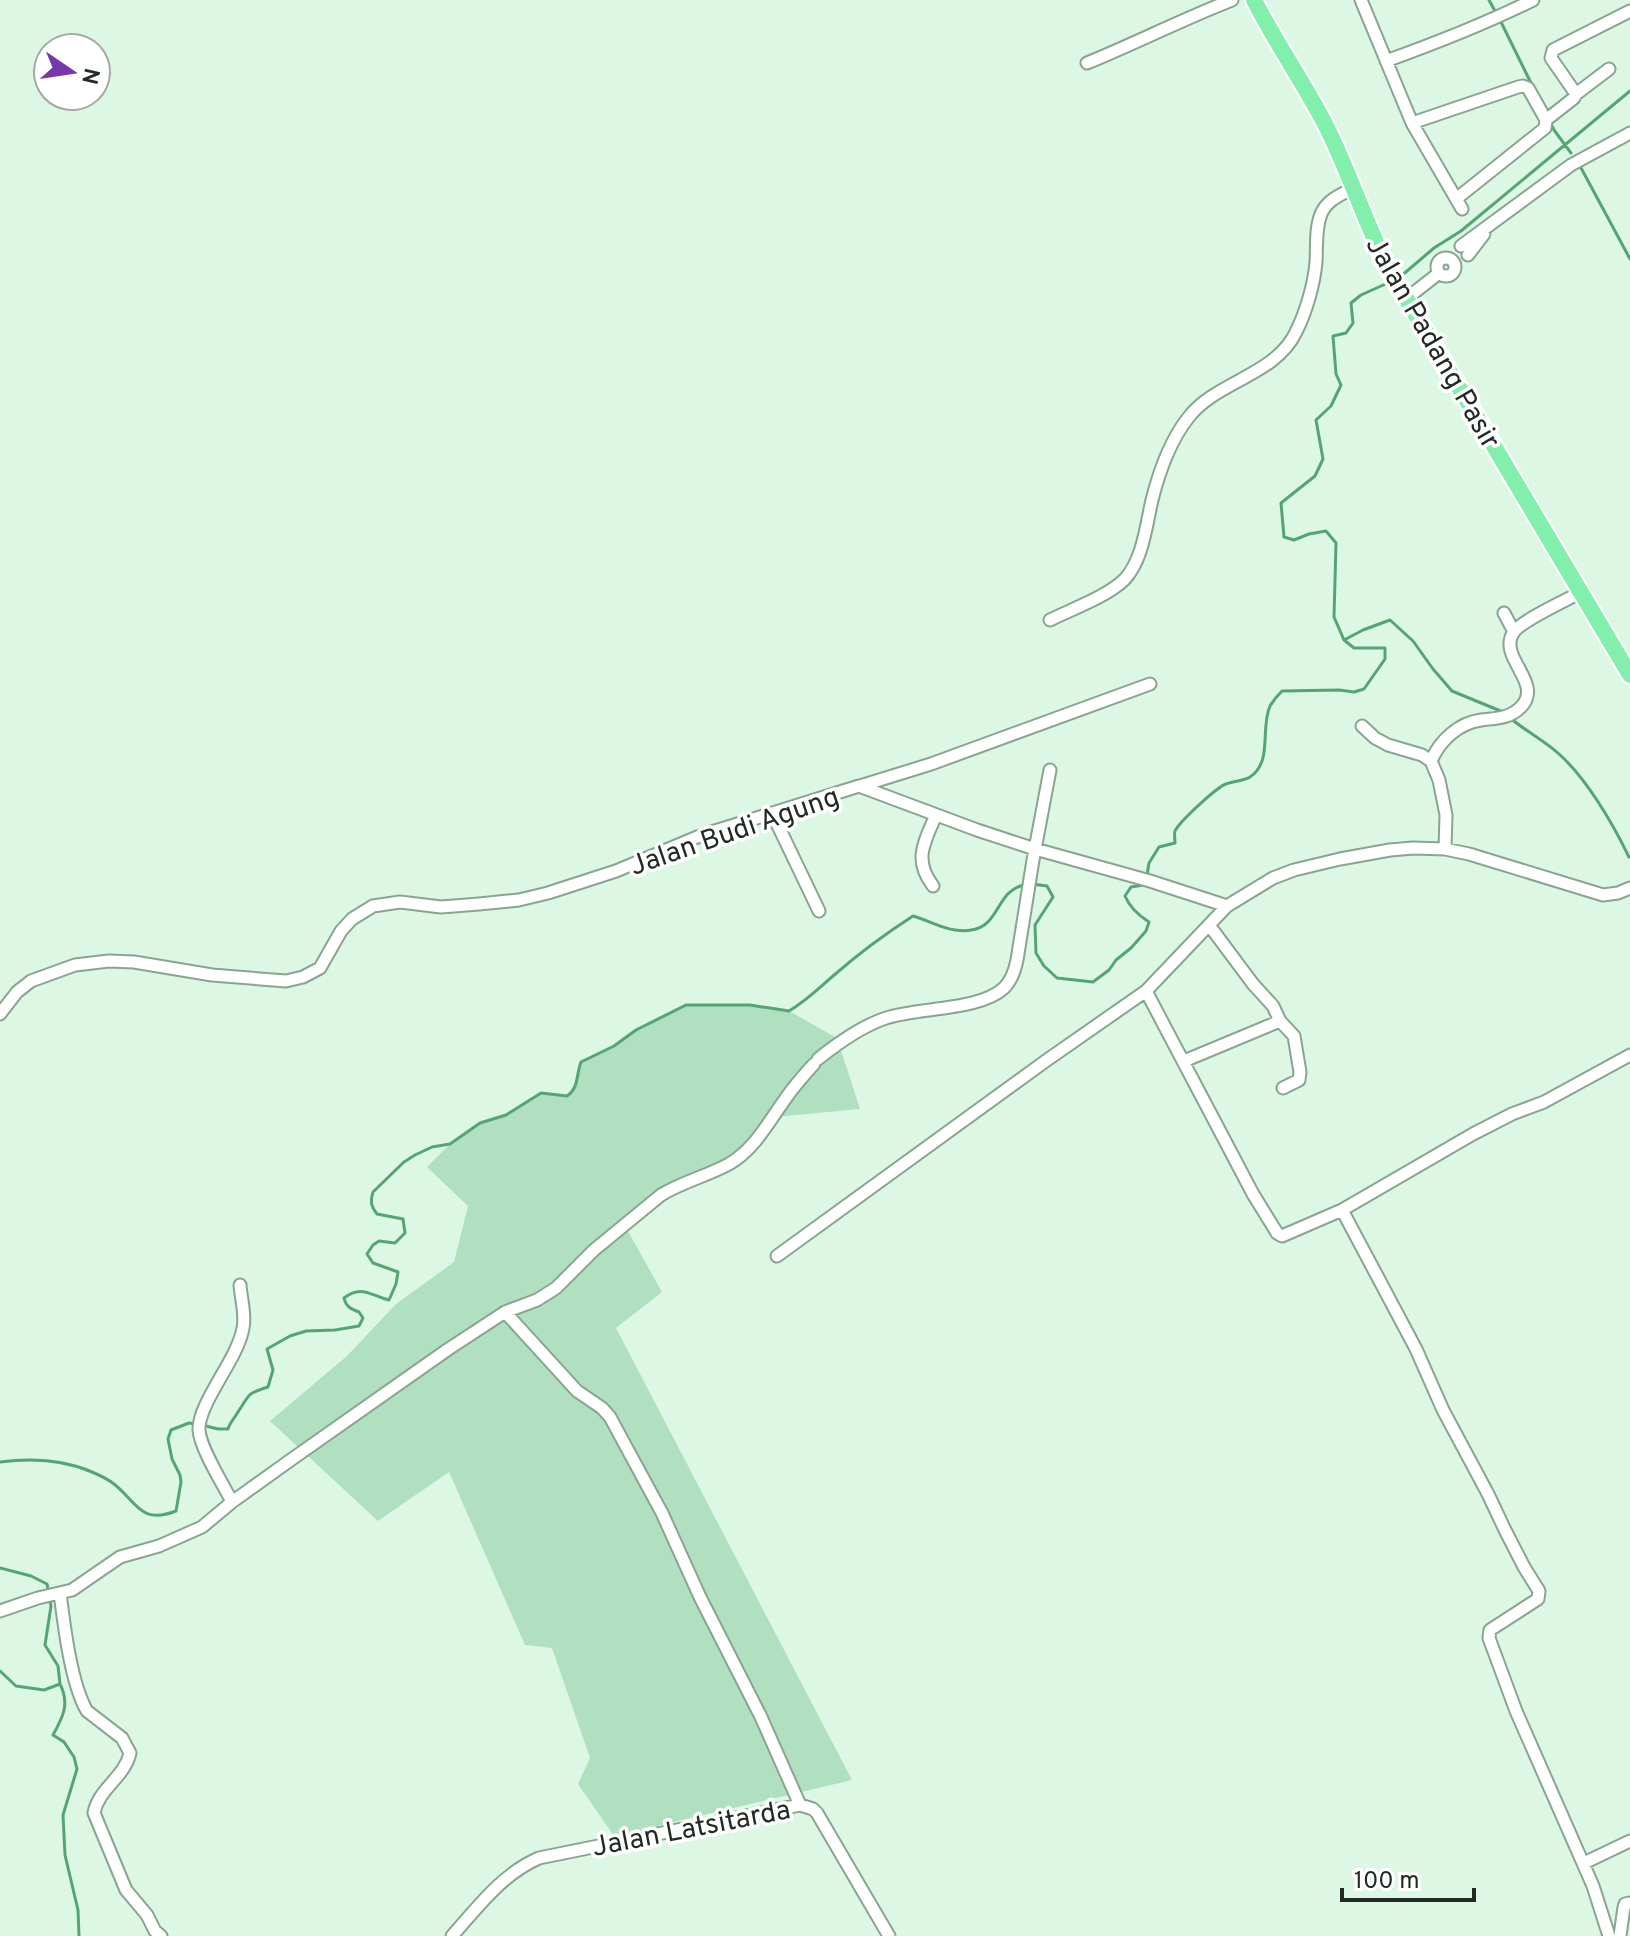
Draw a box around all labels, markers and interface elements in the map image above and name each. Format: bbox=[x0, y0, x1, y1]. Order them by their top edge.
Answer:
north arrow bbox=[32, 32, 112, 112]
text: N bbox=[74, 65, 104, 87]
street label: Jalan Padang Pasir bbox=[1356, 231, 1507, 456]
street label: Jalan Budi Agung bbox=[625, 780, 845, 886]
street label: Jalan Latsitarda bbox=[589, 1793, 794, 1867]
scale bar bbox=[1342, 1852, 1474, 1902]
text: 100 m bbox=[1354, 1867, 1420, 1897]

